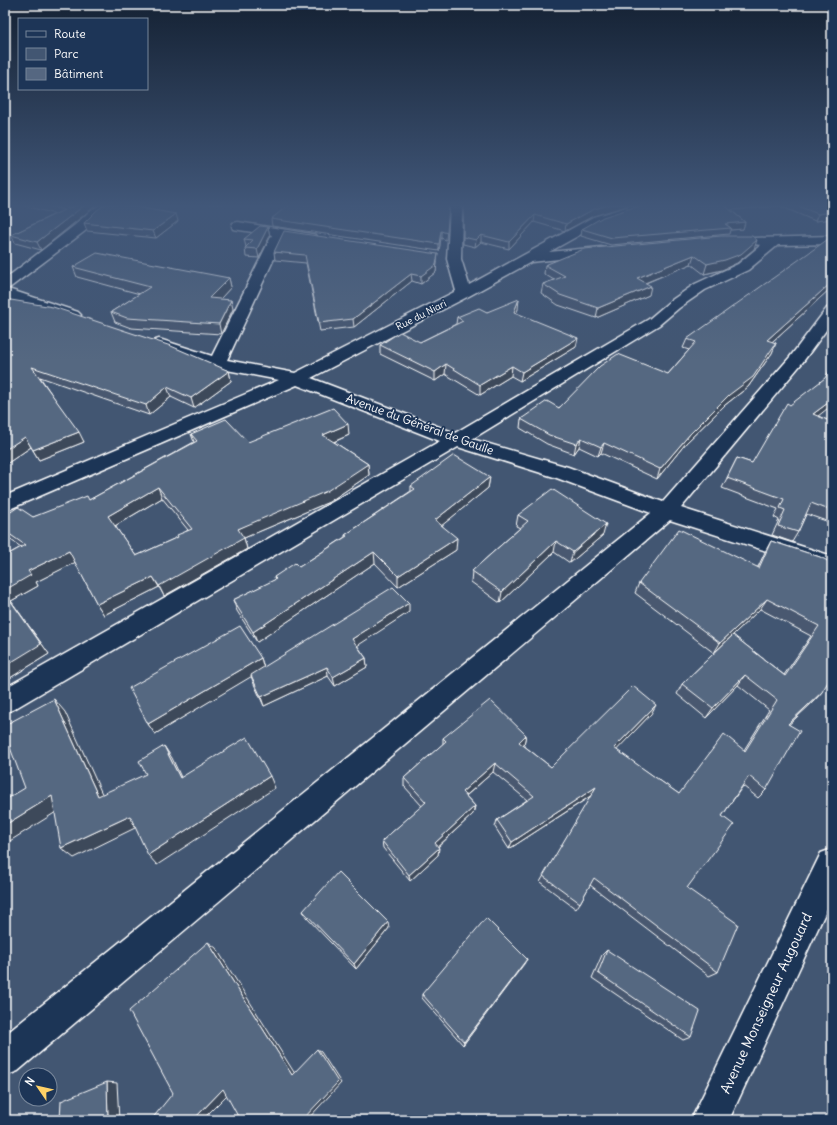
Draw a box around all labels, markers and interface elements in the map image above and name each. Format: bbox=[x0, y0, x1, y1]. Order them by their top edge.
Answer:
legend bbox=[18, 18, 148, 90]
text: Route bbox=[54, 26, 86, 41]
text: Parc bbox=[54, 46, 79, 61]
text: Bâtiment bbox=[54, 66, 103, 81]
street label: Rue du Niari bbox=[394, 297, 448, 333]
street label: Avenue du Général de Gaulle bbox=[344, 390, 496, 458]
street label: Avenue Monseigneur Augouard bbox=[716, 910, 816, 1096]
north arrow bbox=[18, 1067, 58, 1107]
text: N bbox=[22, 1074, 38, 1088]

